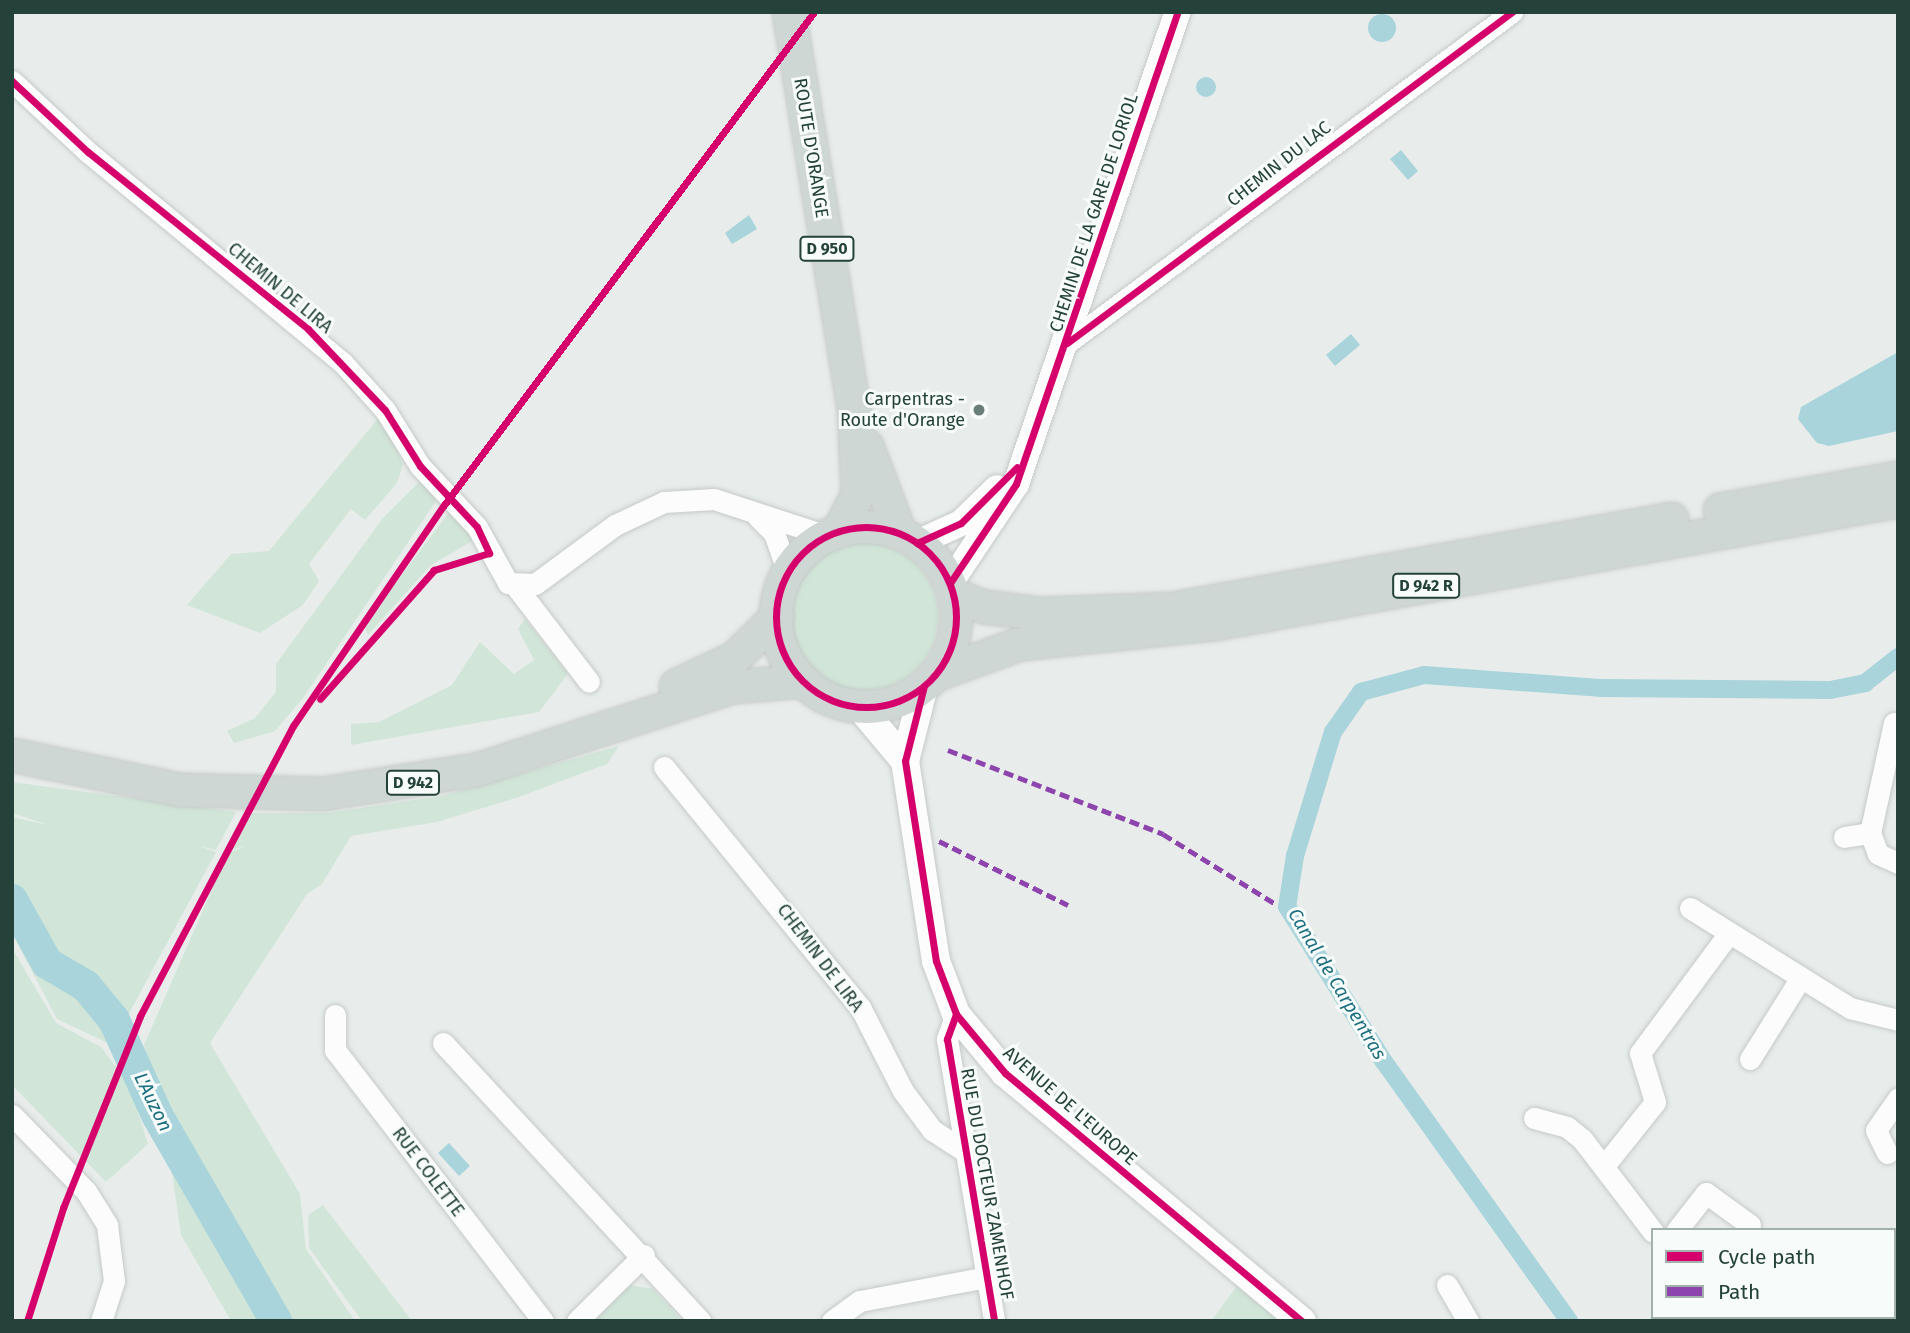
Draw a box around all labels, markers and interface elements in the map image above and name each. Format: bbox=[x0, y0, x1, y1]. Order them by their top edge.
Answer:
street label: ROUTE D'ORANGE bbox=[789, 77, 833, 219]
street label: CHEMIN DE LA GARE DE LORIOL bbox=[1045, 91, 1143, 335]
street label: CHEMIN DU LAC bbox=[1223, 117, 1335, 211]
road number: D 950 bbox=[799, 236, 855, 262]
street label: CHEMIN DE LIRA bbox=[223, 238, 337, 338]
place label: Carpentras - Route d'Orange bbox=[840, 389, 965, 432]
marker: Carpentras - Route d'Orange bbox=[971, 402, 987, 418]
road number: D 942 R bbox=[1391, 573, 1461, 598]
road number: D 942 bbox=[385, 770, 441, 796]
street label: CHEMIN DE LIRA bbox=[772, 900, 868, 1016]
water label: Canal de Carpentras bbox=[1283, 904, 1391, 1064]
street label: AVENUE DE L'EUROPE bbox=[999, 1042, 1141, 1170]
street label: RUE DU DOCTEUR ZAMENHOF bbox=[956, 1066, 1018, 1302]
water label: L'Auzon bbox=[129, 1069, 177, 1135]
street label: RUE COLETTE bbox=[387, 1123, 469, 1221]
legend bbox=[1651, 1228, 1896, 1319]
text: Cycle path bbox=[1718, 1244, 1816, 1270]
text: Path bbox=[1718, 1279, 1760, 1305]

